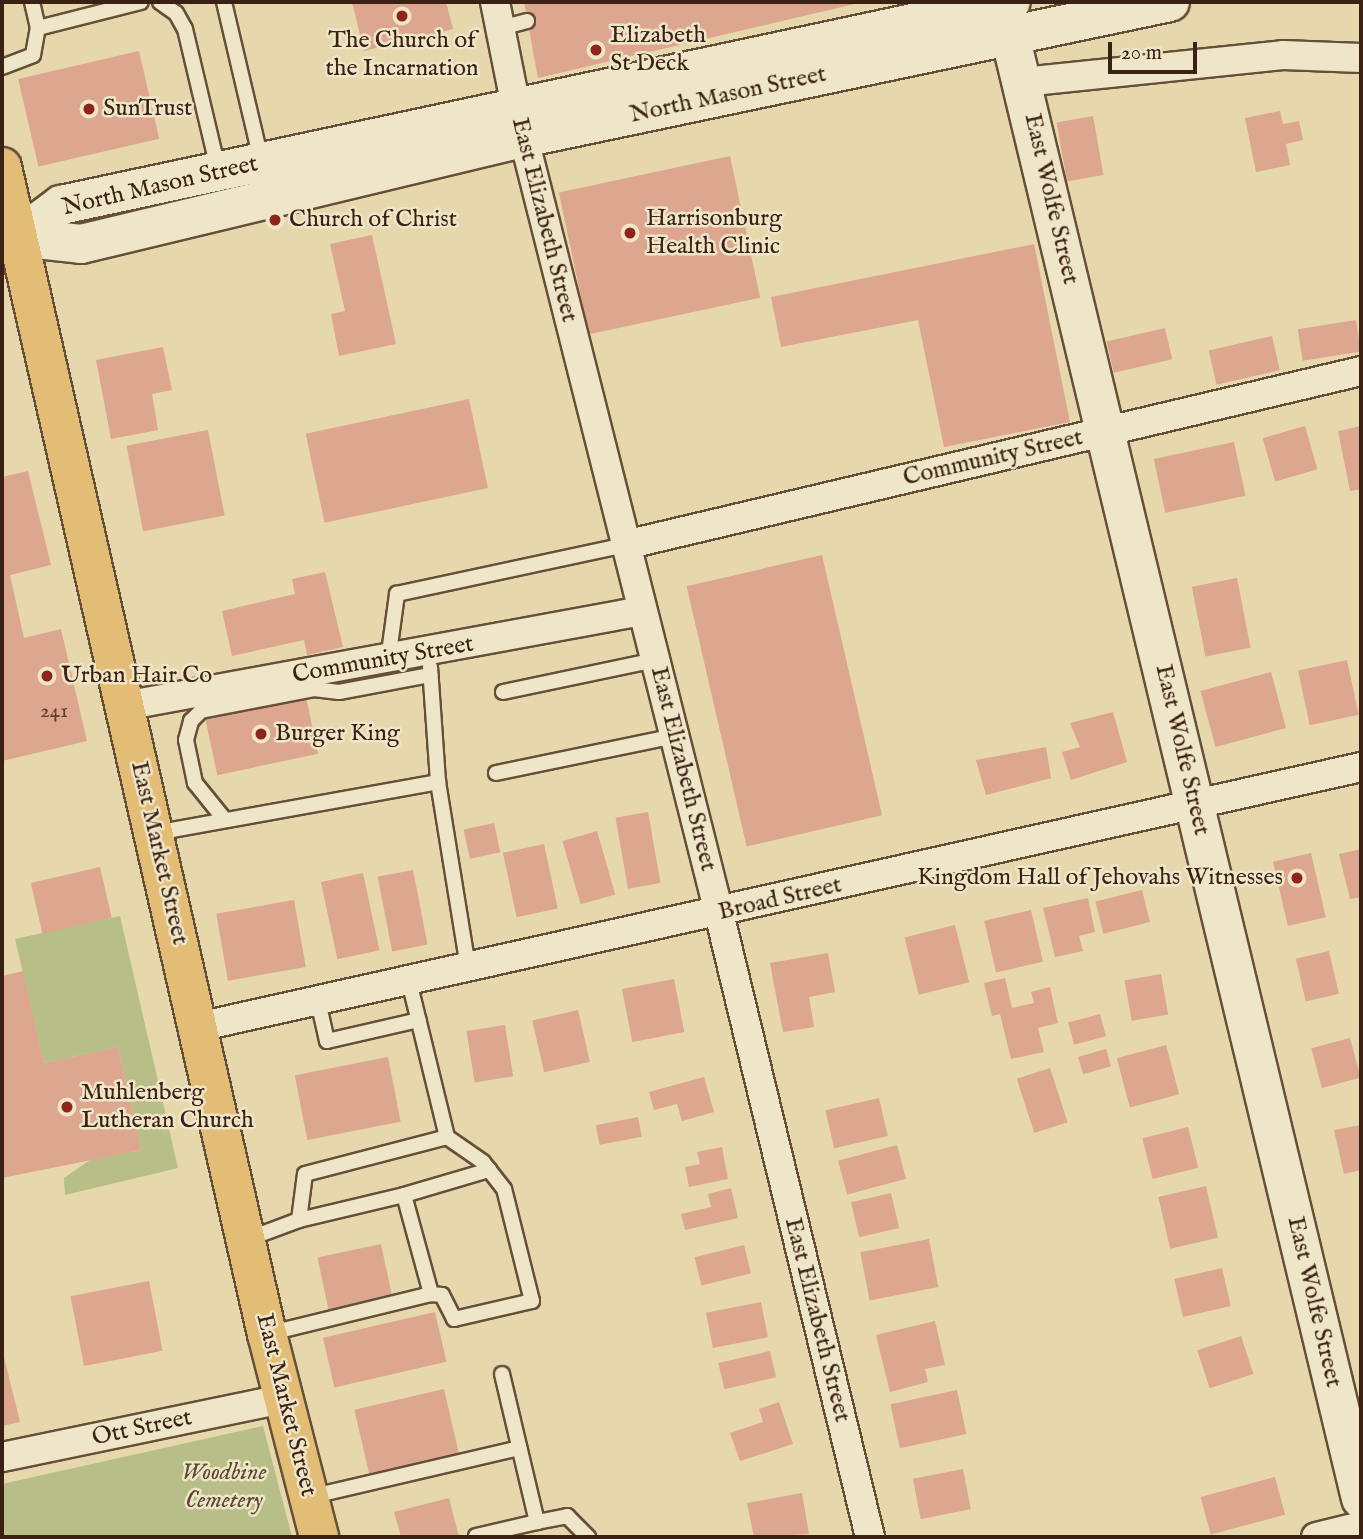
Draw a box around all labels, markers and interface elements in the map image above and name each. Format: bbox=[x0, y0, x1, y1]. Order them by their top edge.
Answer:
marker: The Church of the Incarnation bbox=[394, 8, 410, 24]
place label: Elizabeth St Deck bbox=[610, 22, 706, 78]
place label: The Church of the Incarnation bbox=[325, 27, 479, 83]
scale bar bbox=[1111, 28, 1200, 72]
text: 20 m bbox=[1121, 40, 1162, 67]
marker: Elizabeth St Deck bbox=[588, 42, 604, 58]
street label: North Mason Street bbox=[627, 60, 829, 130]
place label: SunTrust bbox=[103, 95, 192, 123]
marker: SunTrust bbox=[81, 101, 97, 117]
street label: East Wolfe Street bbox=[1017, 111, 1085, 287]
street label: East Elizabeth Street bbox=[505, 115, 583, 325]
street label: North Mason Street bbox=[59, 149, 261, 223]
place label: Harrisonburg Health Clinic bbox=[646, 205, 782, 261]
place label: Church of Christ bbox=[289, 206, 457, 234]
marker: Church of Christ bbox=[267, 212, 283, 228]
marker: Harrisonburg Health Clinic bbox=[620, 223, 640, 243]
street label: Community Street bbox=[900, 423, 1086, 493]
street label: Community Street bbox=[290, 630, 476, 690]
place label: Urban Hair Co bbox=[61, 662, 212, 690]
street label: East Wolfe Street bbox=[1148, 662, 1216, 838]
street label: East Elizabeth Street bbox=[644, 664, 722, 874]
marker: Urban Hair Co bbox=[39, 668, 55, 684]
house number: 241 bbox=[40, 699, 68, 725]
place label: Burger King bbox=[275, 720, 400, 748]
marker: Burger King bbox=[253, 726, 269, 742]
street label: East Market Street bbox=[124, 758, 194, 948]
place label: Kingdom Hall of Jehovahs Witnesses bbox=[917, 864, 1283, 892]
marker: Kingdom Hall of Jehovahs Witnesses bbox=[1289, 870, 1305, 886]
street label: Broad Street bbox=[716, 871, 844, 927]
place label: Muhlenberg Lutheran Church bbox=[81, 1079, 254, 1135]
marker: Muhlenberg Lutheran Church bbox=[59, 1099, 75, 1115]
street label: East Wolfe Street bbox=[1280, 1214, 1348, 1390]
street label: East Elizabeth Street bbox=[778, 1215, 856, 1425]
street label: East Market Street bbox=[249, 1311, 323, 1499]
street label: Ott Street bbox=[89, 1403, 195, 1453]
park label: Woodbine Cemetery bbox=[182, 1459, 266, 1515]

